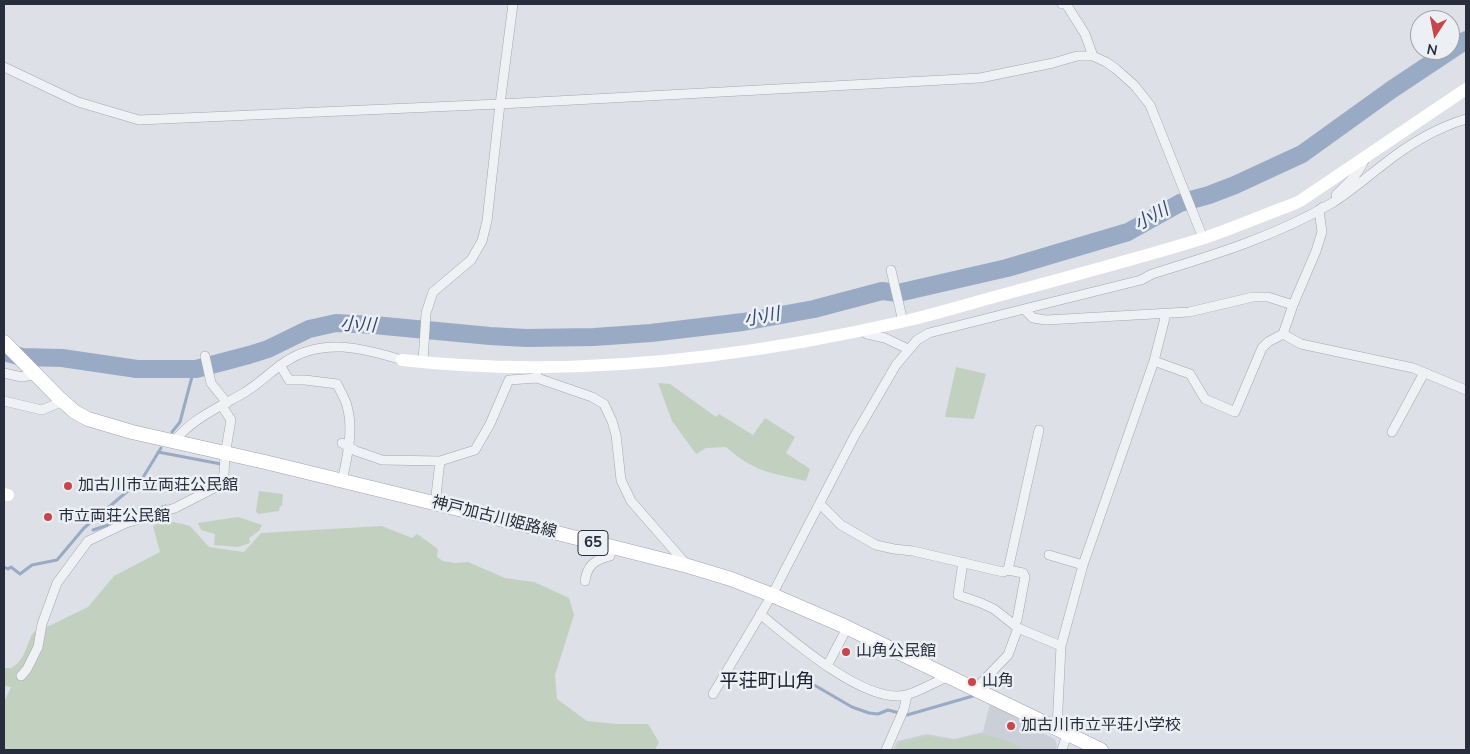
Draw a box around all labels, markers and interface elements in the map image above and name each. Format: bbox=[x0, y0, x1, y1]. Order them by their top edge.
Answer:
north arrow bbox=[1410, 10, 1460, 60]
text: N bbox=[1425, 39, 1439, 60]
water label: 小川 bbox=[1131, 200, 1173, 236]
water label: 小川 bbox=[742, 304, 782, 332]
water label: 小川 bbox=[339, 314, 377, 338]
place label: 加古川市立両荘公民館 bbox=[78, 476, 238, 496]
marker: 加古川市立両荘公民館 bbox=[62, 480, 74, 492]
street label: 神戸加古川姫路線 bbox=[430, 493, 558, 543]
place label: 市立両荘公民館 bbox=[58, 507, 170, 527]
marker: 市立両荘公民館 bbox=[42, 511, 54, 523]
road number: 65 bbox=[578, 530, 608, 556]
place label: 山角公民館 bbox=[856, 642, 936, 662]
marker: 山角公民館 bbox=[840, 646, 852, 658]
district label: 平荘町山角 bbox=[720, 671, 814, 693]
place label: 山角 bbox=[982, 672, 1014, 692]
marker: 山角 bbox=[966, 676, 978, 688]
place label: 加古川市立平荘小学校 bbox=[1021, 716, 1181, 736]
marker: 加古川市立平荘小学校 bbox=[1005, 720, 1017, 732]

